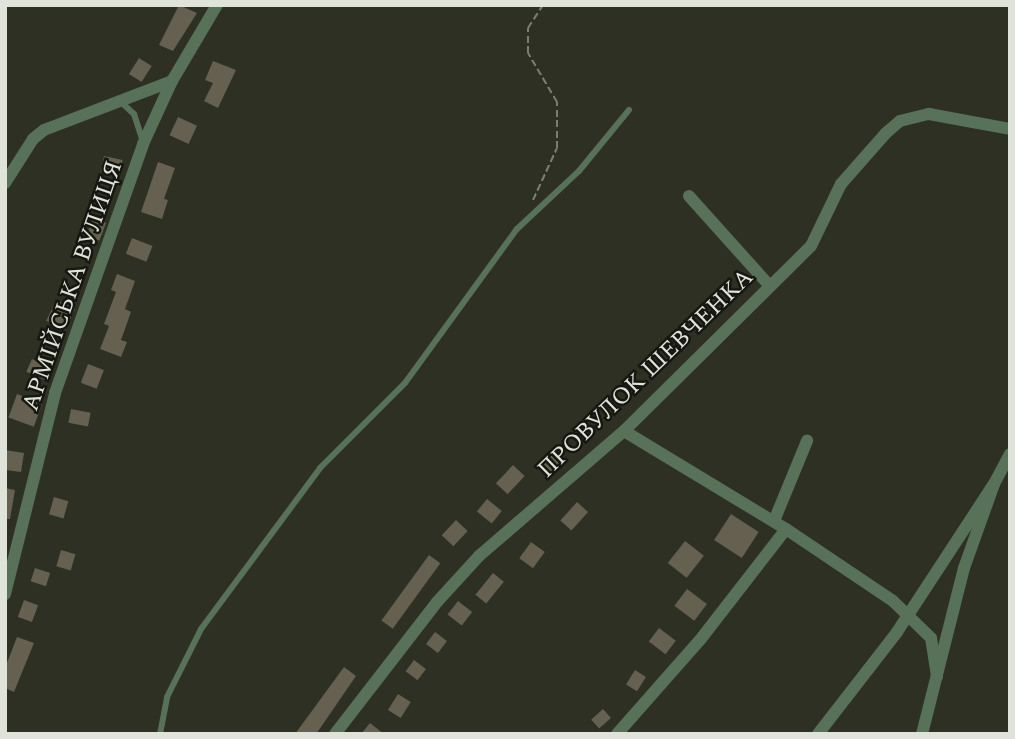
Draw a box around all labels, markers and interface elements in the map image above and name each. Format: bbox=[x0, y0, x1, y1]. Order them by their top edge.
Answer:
street label: АРМІЙСЬКА ВУЛИЦЯ bbox=[17, 157, 129, 415]
street label: ПРОВУЛОК ШЕВЧЕНКА bbox=[532, 263, 760, 485]

